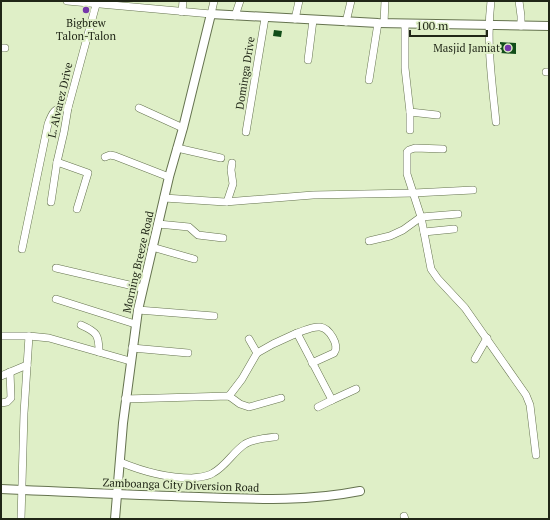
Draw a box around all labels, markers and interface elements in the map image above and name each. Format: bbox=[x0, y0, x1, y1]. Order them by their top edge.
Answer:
marker: Bigbrew Talon-Talon bbox=[81, 5, 91, 15]
scale bar bbox=[410, 12, 487, 38]
place label: Bigbrew Talon-Talon bbox=[56, 16, 116, 43]
text: 100 m bbox=[416, 18, 449, 33]
street label: Dominga Drive bbox=[232, 35, 258, 110]
place label: Masjid Jamiat bbox=[433, 41, 500, 55]
marker: Masjid Jamiat bbox=[503, 43, 513, 53]
street label: L. Alvarez Drive bbox=[45, 60, 76, 139]
street label: Morning Breeze Road bbox=[119, 209, 157, 315]
street label: Zamboanga City Diversion Road bbox=[102, 475, 260, 495]

